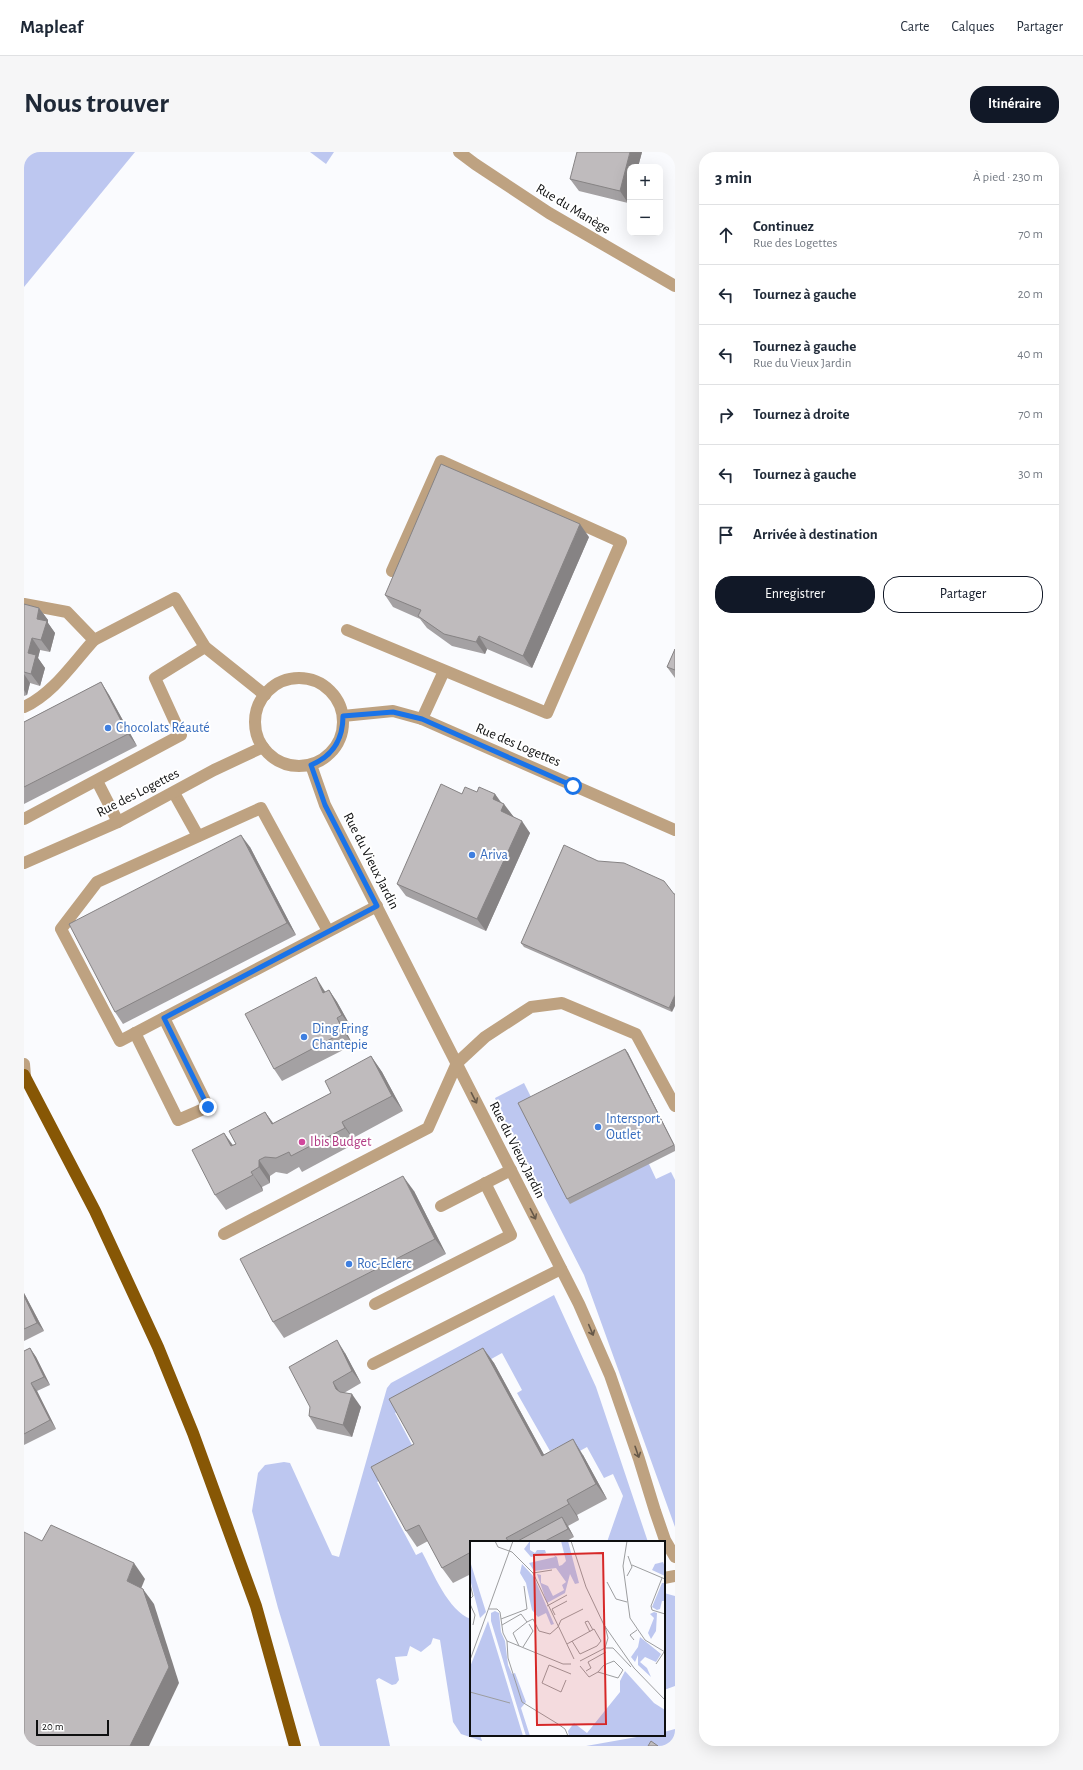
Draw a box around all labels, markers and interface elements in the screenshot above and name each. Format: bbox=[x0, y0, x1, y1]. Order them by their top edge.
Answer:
text: Mapleaf bbox=[20, 18, 83, 37]
text: Carte bbox=[901, 20, 929, 34]
text: Calques bbox=[951, 20, 995, 34]
text: Partager bbox=[1017, 20, 1063, 34]
button: Itinéraire bbox=[970, 86, 1059, 123]
text: Nous trouver bbox=[24, 90, 169, 118]
map controls bbox=[627, 164, 663, 236]
button: + bbox=[627, 164, 663, 200]
text: 3 min bbox=[715, 169, 752, 186]
text: À pied · 230 m bbox=[973, 171, 1043, 184]
street label: Rue du Manège bbox=[533, 181, 613, 237]
button: − bbox=[627, 200, 663, 236]
text: Continuez bbox=[753, 219, 814, 234]
icon: ahead bbox=[715, 224, 737, 246]
text: 70 m bbox=[1018, 228, 1043, 241]
text: Rue des Logettes bbox=[753, 237, 837, 250]
icon: left bbox=[715, 284, 737, 306]
text: Tournez à gauche bbox=[753, 287, 856, 302]
text: 20 m bbox=[1018, 288, 1043, 301]
text: Tournez à gauche bbox=[753, 339, 856, 354]
icon: left bbox=[715, 344, 737, 366]
text: 40 m bbox=[1017, 348, 1043, 361]
text: Rue du Vieux Jardin bbox=[753, 357, 852, 370]
icon: right bbox=[715, 404, 737, 426]
text: Tournez à droite bbox=[753, 407, 850, 422]
text: 70 m bbox=[1018, 408, 1043, 421]
icon: left bbox=[715, 464, 737, 486]
text: Tournez à gauche bbox=[753, 467, 856, 482]
text: 30 m bbox=[1018, 468, 1043, 481]
icon: arrive bbox=[715, 524, 737, 546]
text: Arrivée à destination bbox=[753, 527, 878, 542]
button: Enregistrer bbox=[715, 576, 875, 613]
button: Partager bbox=[883, 576, 1043, 613]
place label: Chocolats Réauté bbox=[116, 721, 210, 735]
street label: Rue des Logettes bbox=[474, 721, 562, 769]
marker: Chocolats Réauté bbox=[103, 723, 113, 733]
street label: Rue des Logettes bbox=[94, 766, 182, 820]
route start bbox=[564, 777, 582, 795]
street label: Rue du Vieux Jardin bbox=[341, 811, 401, 911]
place label: Ariva bbox=[480, 848, 509, 862]
marker: Ariva bbox=[467, 850, 477, 860]
place label: Ding Fring Chantepie bbox=[312, 1022, 368, 1052]
marker: Ding Fring Chantepie bbox=[299, 1032, 309, 1042]
one-way arrow bbox=[471, 1092, 478, 1104]
route end bbox=[199, 1098, 217, 1116]
street label: Rue du Vieux Jardin bbox=[487, 1100, 547, 1200]
place label: Intersport Outlet bbox=[606, 1112, 661, 1142]
marker: Intersport Outlet bbox=[593, 1122, 603, 1132]
place label: Ibis Budget bbox=[310, 1135, 372, 1149]
marker: Ibis Budget bbox=[297, 1137, 307, 1147]
one-way arrow bbox=[530, 1207, 537, 1219]
place label: Roc-Eclerc bbox=[357, 1257, 412, 1271]
marker: Roc-Eclerc bbox=[344, 1259, 354, 1269]
one-way arrow bbox=[587, 1324, 595, 1336]
one-way arrow bbox=[633, 1445, 641, 1457]
inset map bbox=[470, 1541, 665, 1736]
scale bar bbox=[36, 1718, 109, 1737]
text: 20 m bbox=[42, 1721, 63, 1732]

